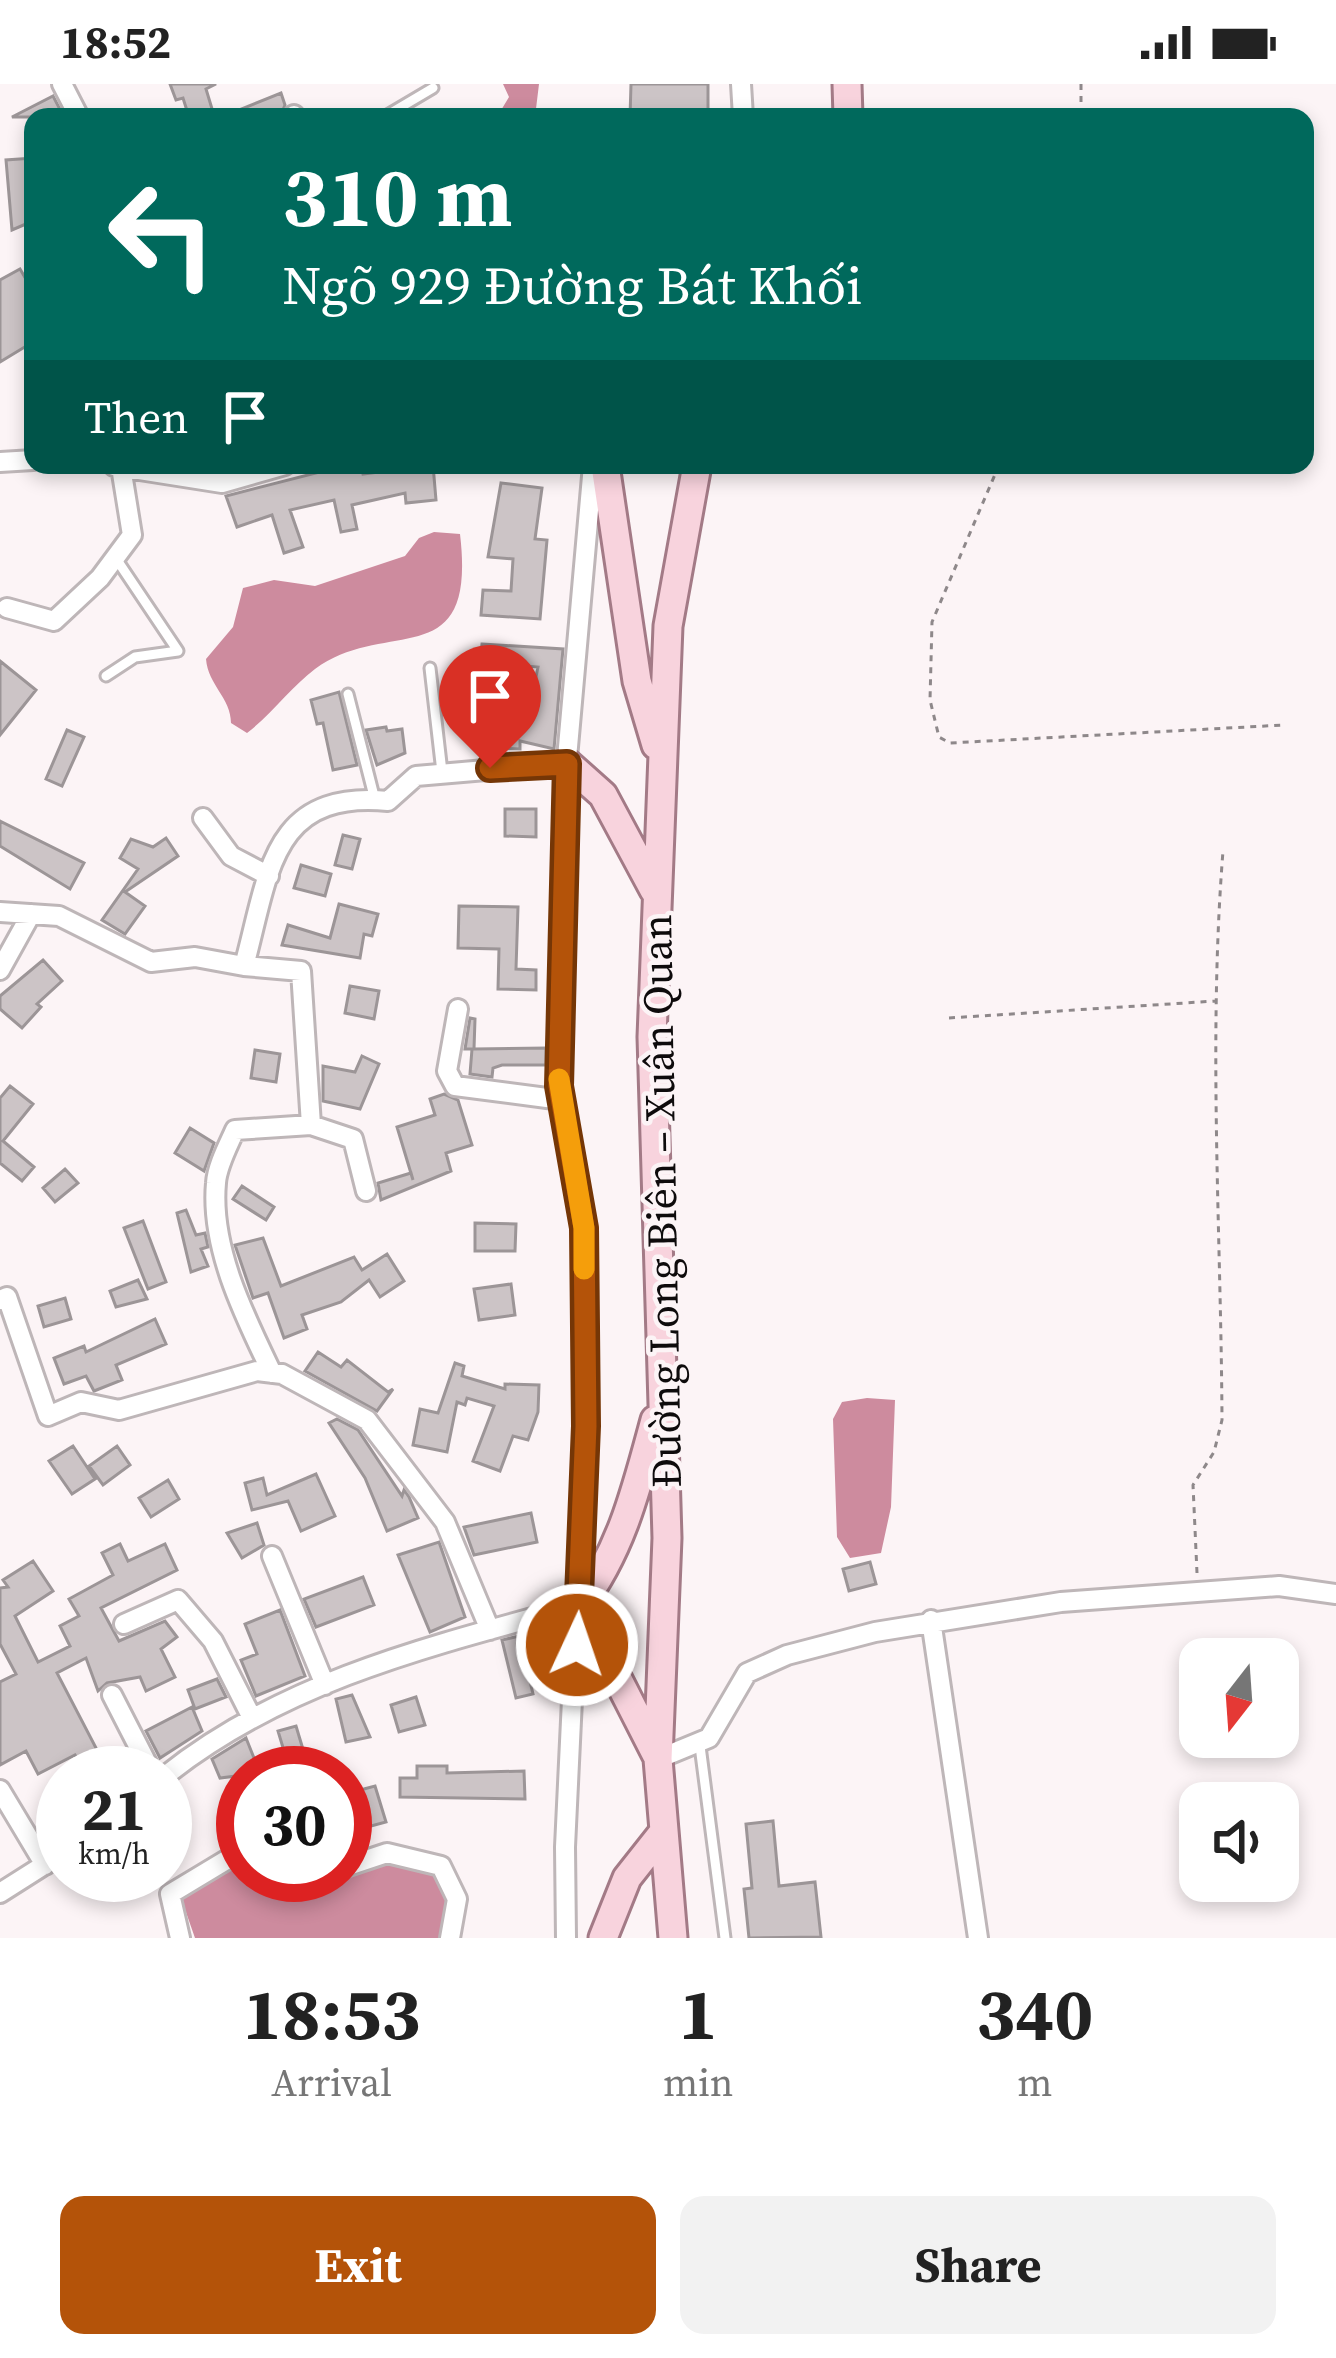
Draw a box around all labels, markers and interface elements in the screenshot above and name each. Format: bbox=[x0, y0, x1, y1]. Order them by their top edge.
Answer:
text: 18:52 bbox=[60, 11, 171, 73]
text: 310 m bbox=[282, 139, 513, 254]
icon: left bbox=[84, 156, 240, 312]
text: Ngõ 929 Đường Bát Khối bbox=[282, 248, 862, 322]
icon: arrive bbox=[212, 384, 278, 450]
text: Then bbox=[84, 386, 188, 448]
pin bbox=[439, 645, 541, 768]
icon: arrive bbox=[457, 663, 523, 729]
street label: Đường Long Biên – Xuân Quan bbox=[627, 914, 695, 1488]
position arrow bbox=[514, 1582, 640, 1708]
north arrow bbox=[1179, 1638, 1299, 1758]
map controls bbox=[1179, 1638, 1299, 1902]
speed limit sign: 30 bbox=[216, 1746, 372, 1902]
text: 21 bbox=[81, 1768, 147, 1850]
button: sound bbox=[1179, 1782, 1299, 1902]
text: km/h bbox=[78, 1833, 150, 1874]
text: 18:53 bbox=[243, 1964, 420, 2063]
text: 1 bbox=[679, 1964, 718, 2063]
text: 340 bbox=[976, 1964, 1093, 2063]
text: Arrival bbox=[271, 2056, 392, 2109]
text: min bbox=[663, 2056, 734, 2109]
text: m bbox=[1017, 2056, 1052, 2109]
button: Exit bbox=[60, 2196, 656, 2334]
button: Share bbox=[680, 2196, 1276, 2334]

